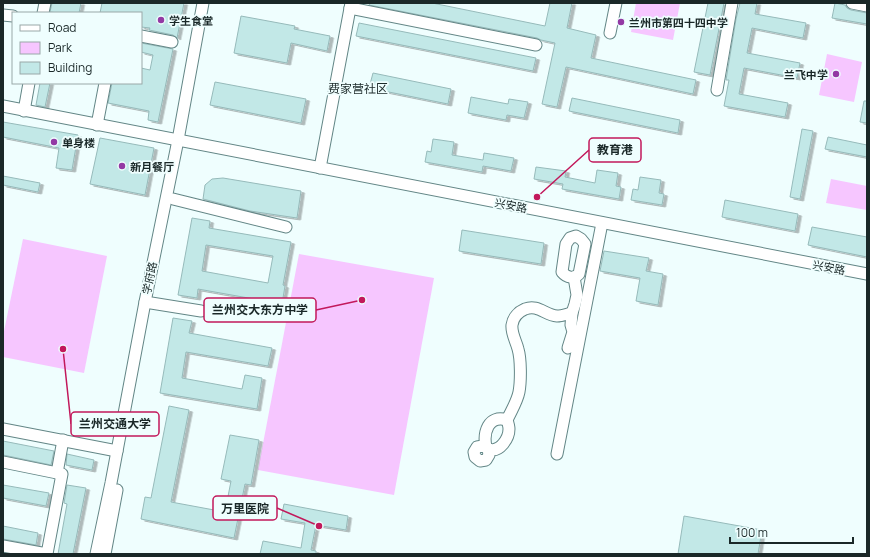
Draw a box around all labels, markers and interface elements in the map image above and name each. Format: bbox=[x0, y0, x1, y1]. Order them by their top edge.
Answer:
legend bbox=[12, 12, 142, 84]
place label: 学生食堂 bbox=[169, 13, 213, 28]
marker: 学生食堂 bbox=[156, 15, 166, 25]
place label: 兰州市第四十四中学 bbox=[629, 15, 728, 30]
marker: 兰州市第四十四中学 bbox=[616, 17, 626, 27]
text: Road bbox=[48, 19, 76, 36]
text: Park bbox=[48, 39, 73, 56]
text: Building bbox=[48, 59, 92, 76]
place label: 兰飞中学 bbox=[784, 67, 828, 82]
marker: 兰飞中学 bbox=[831, 69, 841, 79]
district label: 费家营社区 bbox=[328, 80, 388, 97]
place label: 单身楼 bbox=[62, 135, 95, 150]
marker: 单身楼 bbox=[49, 137, 59, 147]
callout: 教育港 bbox=[589, 138, 641, 162]
text: 教育港 bbox=[597, 141, 633, 158]
place label: 新月餐厅 bbox=[130, 159, 174, 174]
marker: 新月餐厅 bbox=[117, 161, 127, 171]
street label: 兴安路 bbox=[493, 194, 529, 216]
street label: 兴安路 bbox=[811, 256, 847, 278]
street label: 学府路 bbox=[138, 260, 160, 296]
callout: 兰州交大东方中学 bbox=[204, 298, 316, 322]
text: 兰州交大东方中学 bbox=[212, 301, 308, 318]
callout: 兰州交通大学 bbox=[71, 412, 159, 436]
text: 兰州交通大学 bbox=[79, 415, 151, 432]
callout: 万里医院 bbox=[213, 496, 277, 520]
text: 万里医院 bbox=[221, 500, 269, 517]
scale bar bbox=[730, 519, 853, 545]
text: 100 m bbox=[736, 524, 768, 541]

